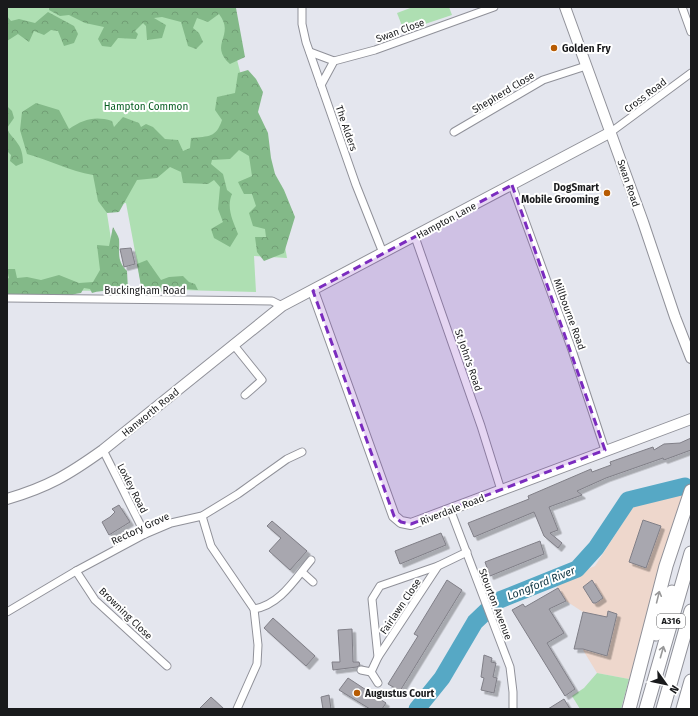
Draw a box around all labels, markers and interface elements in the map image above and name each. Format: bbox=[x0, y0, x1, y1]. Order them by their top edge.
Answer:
street label: Swan Close bbox=[374, 17, 426, 45]
marker: Golden Fry bbox=[549, 43, 559, 53]
place label: Golden Fry bbox=[562, 43, 611, 55]
street label: Shepherd Close bbox=[470, 70, 537, 116]
street label: Cross Road bbox=[622, 76, 669, 116]
park label: Hampton Common bbox=[104, 101, 188, 113]
street label: The Alders bbox=[333, 104, 360, 153]
street label: Swan Road bbox=[614, 158, 642, 209]
place label: DogSmart Mobile Grooming bbox=[521, 182, 599, 206]
marker: DogSmart Mobile Grooming bbox=[602, 188, 612, 198]
street label: Hampton Lane bbox=[414, 200, 479, 242]
street label: Millbourne Road bbox=[551, 277, 588, 352]
street label: Buckingham Road bbox=[104, 285, 186, 297]
street label: St John's Road bbox=[452, 328, 484, 393]
street label: Hanworth Road bbox=[120, 386, 182, 440]
street label: Loxley Road bbox=[114, 462, 150, 515]
street label: Riverdale Road bbox=[418, 492, 486, 528]
street label: Rectory Grove bbox=[109, 510, 171, 548]
water label: Longford River bbox=[505, 564, 578, 603]
street label: Stourton Avenue bbox=[476, 567, 514, 642]
street label: Fairlawn Close bbox=[378, 576, 424, 637]
street label: Browning Close bbox=[96, 585, 154, 642]
one-way arrow bbox=[655, 591, 662, 604]
road number: A316 bbox=[657, 614, 685, 628]
one-way arrow bbox=[659, 646, 666, 659]
north arrow bbox=[646, 664, 686, 704]
text: N bbox=[667, 683, 681, 696]
marker: Augustus Court bbox=[352, 688, 362, 698]
place label: Augustus Court bbox=[364, 688, 434, 700]

